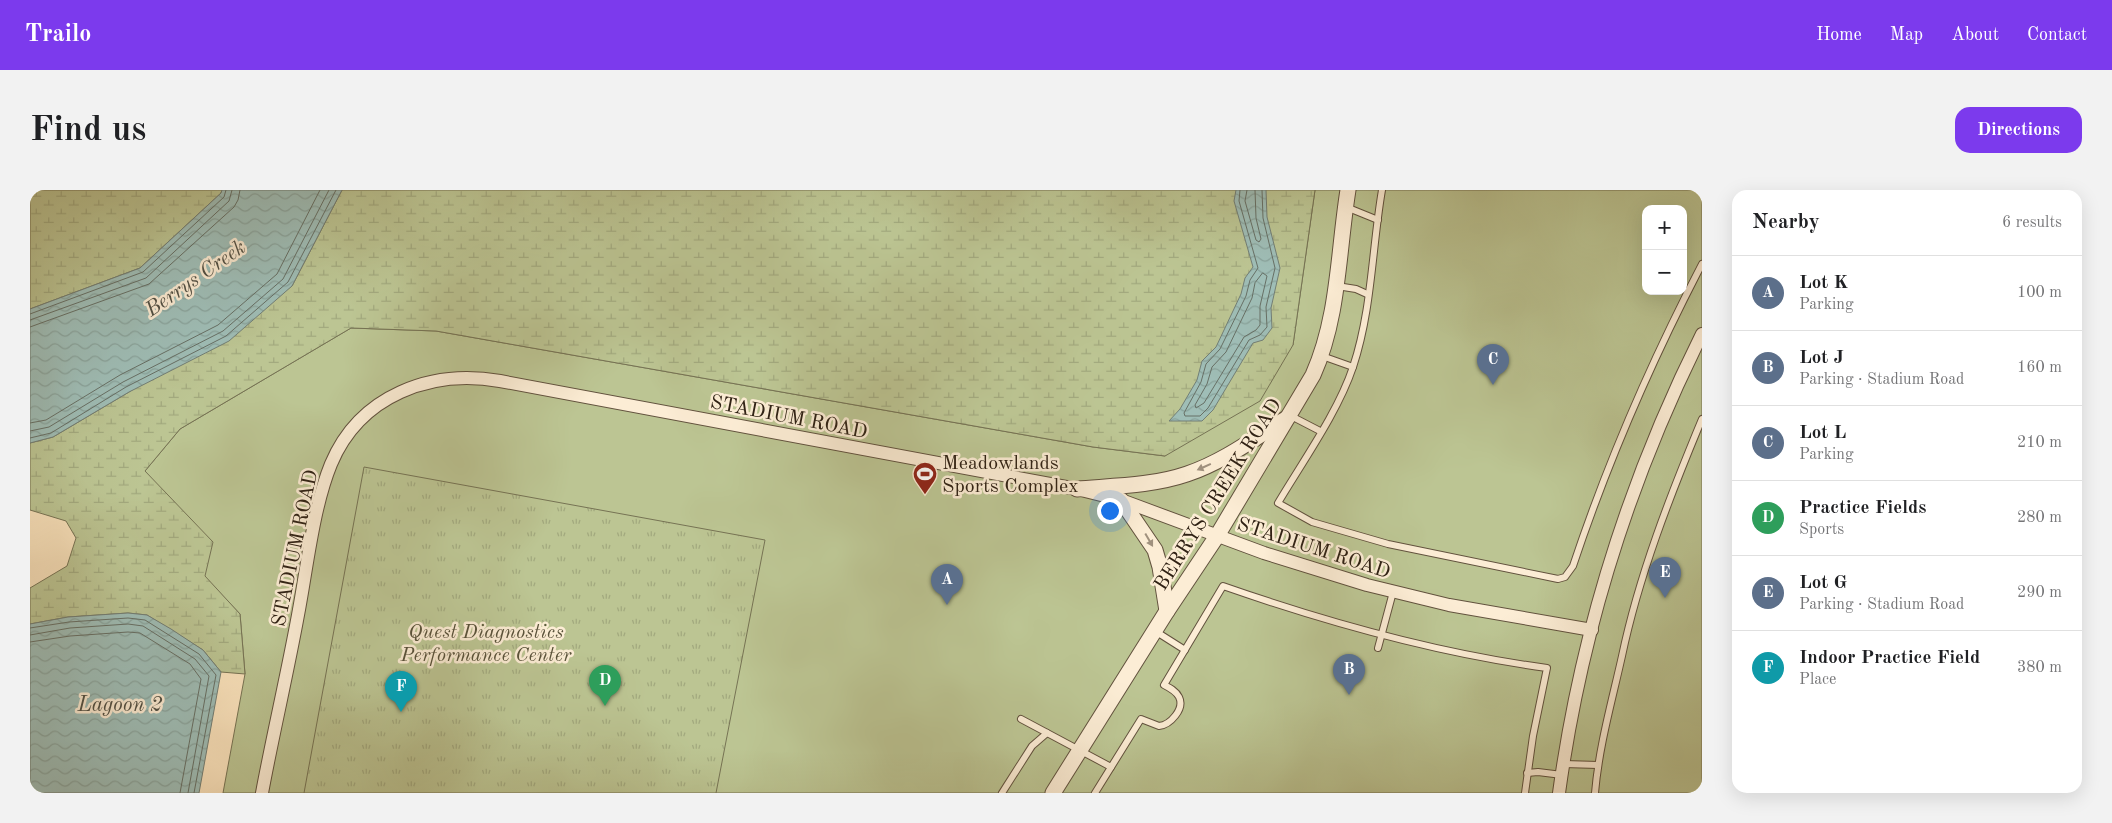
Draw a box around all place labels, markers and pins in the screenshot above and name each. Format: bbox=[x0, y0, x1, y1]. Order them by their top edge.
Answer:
pin: C bbox=[1477, 344, 1509, 385]
place label: Meadowlands Sports Complex bbox=[942, 454, 1079, 497]
sports icon: Meadowlands Sports Complex bbox=[912, 461, 938, 495]
pin: E bbox=[1649, 557, 1681, 598]
pin: A bbox=[931, 564, 963, 605]
pin: B bbox=[1333, 654, 1365, 695]
pin: D bbox=[589, 665, 621, 706]
pin: F bbox=[385, 671, 417, 712]

